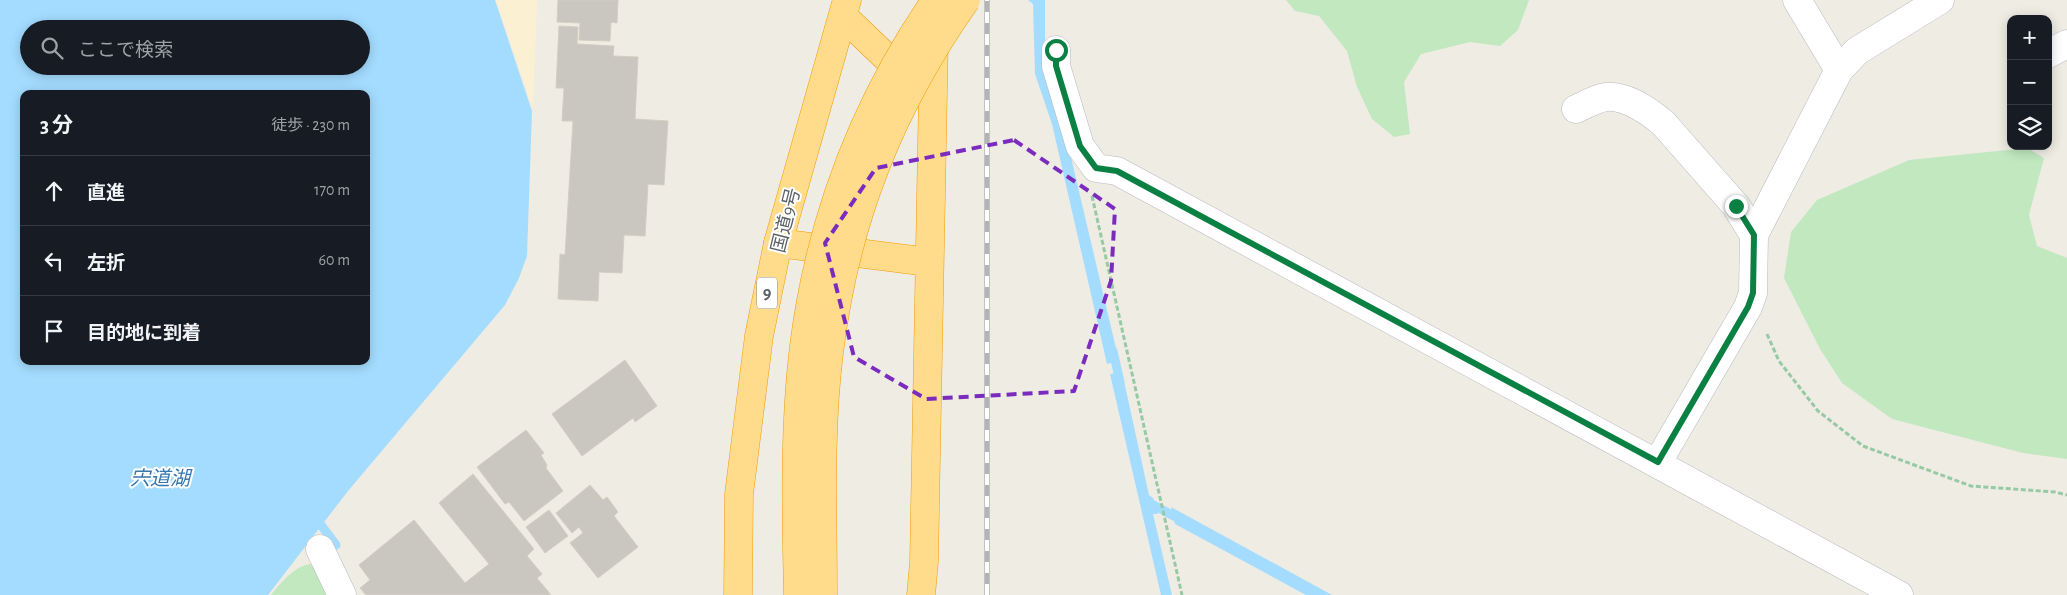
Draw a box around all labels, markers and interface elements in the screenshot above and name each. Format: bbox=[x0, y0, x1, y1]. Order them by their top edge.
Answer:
map controls bbox=[2007, 15, 2052, 150]
button: + bbox=[2007, 15, 2052, 60]
search box bbox=[20, 20, 370, 75]
icon: search bbox=[38, 34, 66, 62]
route start bbox=[1045, 39, 1068, 62]
text: ここで検索 bbox=[78, 41, 173, 60]
button: − bbox=[2007, 60, 2052, 105]
button: layers bbox=[2007, 105, 2052, 150]
text: 3 分 bbox=[40, 115, 73, 136]
text: 徒歩 · 230 m bbox=[271, 117, 350, 133]
icon: ahead bbox=[40, 177, 68, 205]
text: 170 m bbox=[314, 182, 350, 198]
text: 直進 bbox=[87, 184, 125, 203]
street label: 国道9号 bbox=[768, 186, 804, 255]
route end bbox=[1725, 195, 1748, 218]
icon: left bbox=[40, 247, 68, 275]
text: 60 m bbox=[319, 252, 350, 268]
text: 左折 bbox=[87, 254, 125, 273]
road number: 9 bbox=[757, 278, 777, 308]
icon: arrive bbox=[40, 317, 68, 345]
text: 目的地に到着 bbox=[87, 324, 201, 343]
water label: 宍道湖 bbox=[130, 468, 193, 489]

